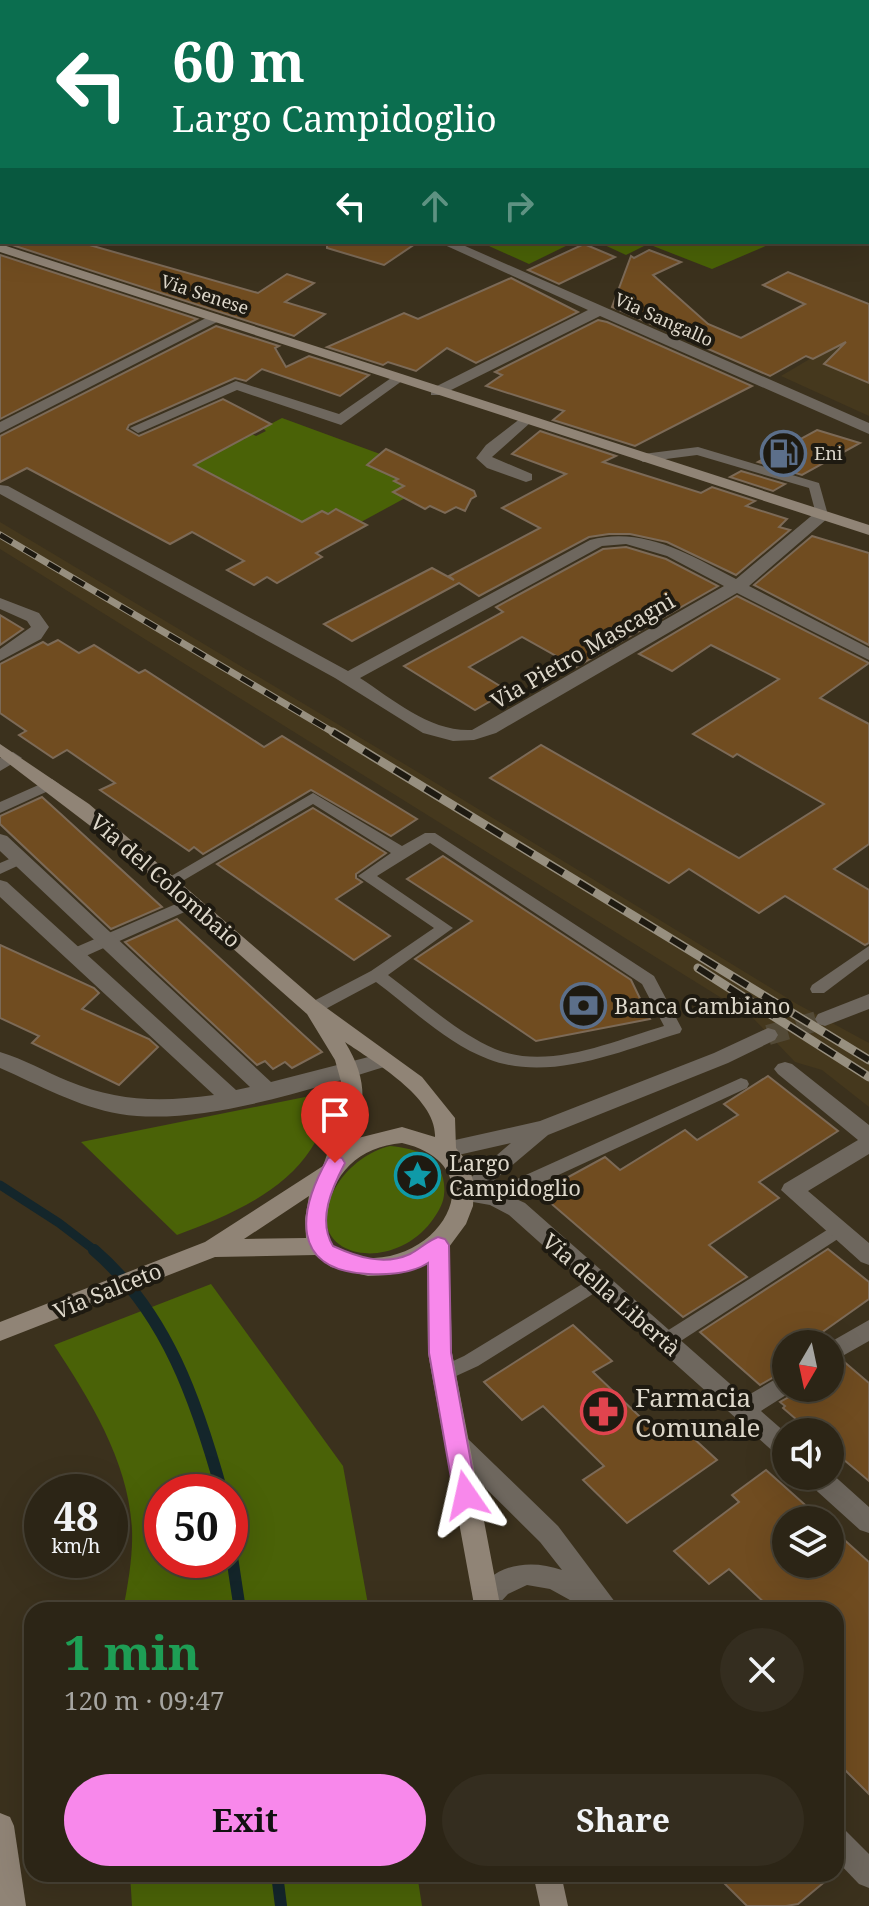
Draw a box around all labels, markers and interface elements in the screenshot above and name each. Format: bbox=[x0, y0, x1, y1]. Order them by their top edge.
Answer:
text: 60 m bbox=[172, 22, 305, 98]
icon: left bbox=[40, 32, 144, 136]
text: Largo Campidoglio bbox=[172, 94, 497, 143]
icon: left bbox=[329, 184, 373, 228]
icon: ahead bbox=[413, 184, 457, 228]
icon: right bbox=[497, 184, 541, 228]
street label: Via Senese bbox=[158, 269, 252, 319]
street label: Via Sangallo bbox=[611, 287, 717, 351]
fuel station icon: Eni bbox=[759, 429, 807, 477]
place label: Eni bbox=[814, 441, 843, 465]
street label: Via Pietro Mascagni bbox=[485, 585, 679, 715]
street label: Via del Colombaio bbox=[84, 806, 248, 954]
bank icon: Banca Cambiano bbox=[559, 981, 607, 1029]
place label: Banca Cambiano bbox=[614, 990, 790, 1020]
pin bbox=[301, 1081, 369, 1163]
icon: arrive bbox=[313, 1093, 357, 1137]
place label: Largo Campidoglio bbox=[449, 1147, 581, 1202]
place icon: Largo Campidoglio bbox=[394, 1151, 442, 1199]
street label: Via della Libertà bbox=[537, 1226, 687, 1362]
street label: Via Salceto bbox=[48, 1255, 166, 1325]
north arrow bbox=[772, 1330, 844, 1402]
map controls bbox=[772, 1330, 844, 1578]
place label: Farmacia Comunale bbox=[635, 1379, 760, 1445]
pharmacy icon: Farmacia Comunale bbox=[580, 1388, 628, 1436]
button: sound bbox=[772, 1418, 844, 1490]
position arrow bbox=[424, 1453, 508, 1537]
speed limit sign: 50 bbox=[144, 1474, 248, 1578]
text: 48 bbox=[53, 1488, 99, 1543]
button: layers bbox=[772, 1506, 844, 1578]
text: km/h bbox=[51, 1532, 101, 1559]
text: 1 min bbox=[64, 1619, 200, 1684]
button: close bbox=[720, 1628, 804, 1712]
text: 120 m · 09:47 bbox=[64, 1682, 225, 1718]
button: Exit bbox=[64, 1774, 426, 1866]
button: Share bbox=[442, 1774, 804, 1866]

